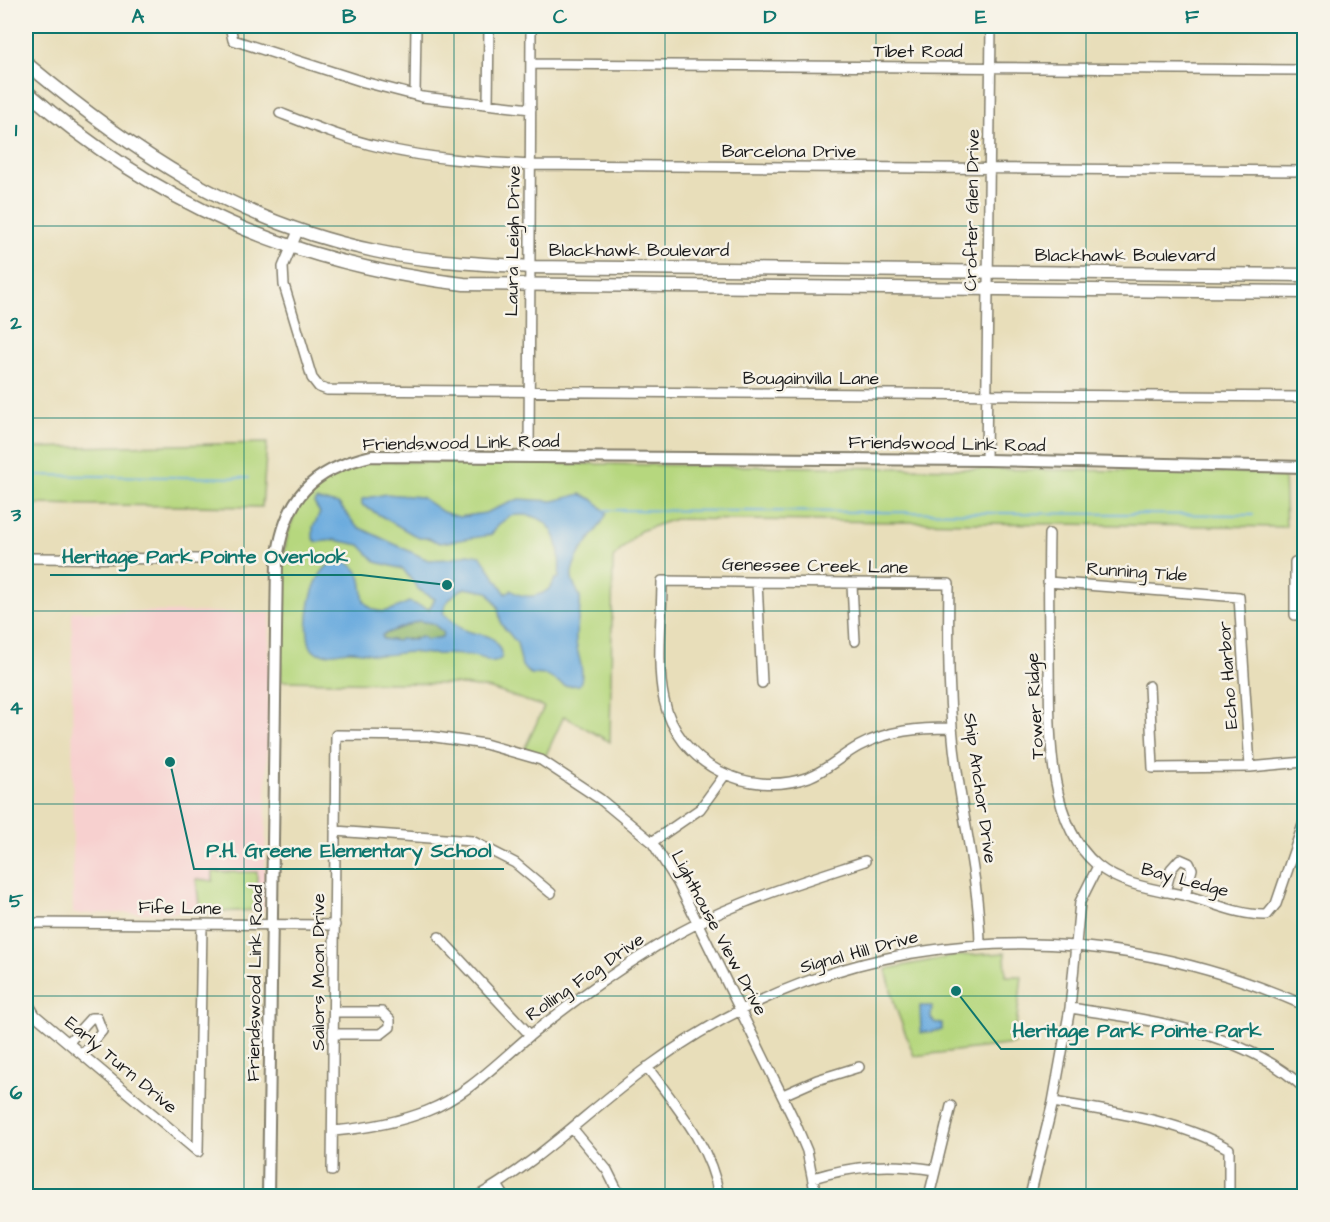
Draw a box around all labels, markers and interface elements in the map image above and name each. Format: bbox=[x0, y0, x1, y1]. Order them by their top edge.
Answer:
text: A bbox=[132, 3, 145, 31]
text: B bbox=[342, 3, 357, 31]
text: C bbox=[553, 3, 568, 31]
text: D bbox=[764, 3, 777, 31]
text: E bbox=[975, 3, 987, 31]
text: F bbox=[1185, 3, 1200, 31]
street label: Tibet Road bbox=[873, 39, 963, 64]
text: 1 bbox=[15, 116, 18, 144]
street label: Crofter Glen Drive bbox=[958, 128, 986, 291]
street label: Barcelona Drive bbox=[722, 139, 857, 164]
street label: Laura Leigh Drive bbox=[499, 165, 528, 317]
street label: Blackhawk Boulevard bbox=[549, 238, 729, 263]
street label: Blackhawk Boulevard bbox=[1035, 243, 1215, 268]
text: 2 bbox=[9, 309, 22, 337]
street label: Bougainvilla Lane bbox=[743, 366, 880, 392]
street label: Friendswood Link Road bbox=[362, 429, 560, 457]
street label: Friendswood Link Road bbox=[848, 430, 1046, 458]
text: 3 bbox=[10, 501, 22, 529]
callout: Heritage Park Pointe Overlook bbox=[50, 537, 361, 575]
text: Heritage Park Pointe Overlook bbox=[62, 543, 349, 572]
street label: Genessee Creek Lane bbox=[722, 552, 909, 580]
street label: Running Tide bbox=[1086, 556, 1189, 589]
street label: Echo Harbor bbox=[1212, 620, 1244, 730]
street label: Tower Ridge bbox=[1020, 652, 1051, 760]
text: 4 bbox=[9, 694, 23, 722]
street label: Ship Anchor Drive bbox=[957, 711, 1003, 865]
callout: P.H. Greene Elementary School bbox=[194, 831, 504, 869]
text: P.H. Greene Elementary School bbox=[206, 837, 492, 866]
street label: Lighthouse View Drive bbox=[664, 846, 773, 1021]
street label: Bay Ledge bbox=[1138, 856, 1232, 905]
street label: Friendswood Link Road bbox=[241, 884, 269, 1082]
text: 5 bbox=[9, 887, 24, 915]
street label: Sailors Moon Drive bbox=[306, 893, 331, 1051]
street label: Fife Lane bbox=[138, 895, 222, 921]
street label: Signal Hill Drive bbox=[797, 924, 921, 981]
street label: Rolling Fog Drive bbox=[521, 927, 650, 1028]
street label: Early Turn Drive bbox=[59, 1011, 183, 1120]
callout: Heritage Park Pointe Park bbox=[1001, 1011, 1274, 1049]
text: Heritage Park Pointe Park bbox=[1013, 1017, 1262, 1046]
text: 6 bbox=[10, 1079, 23, 1107]

